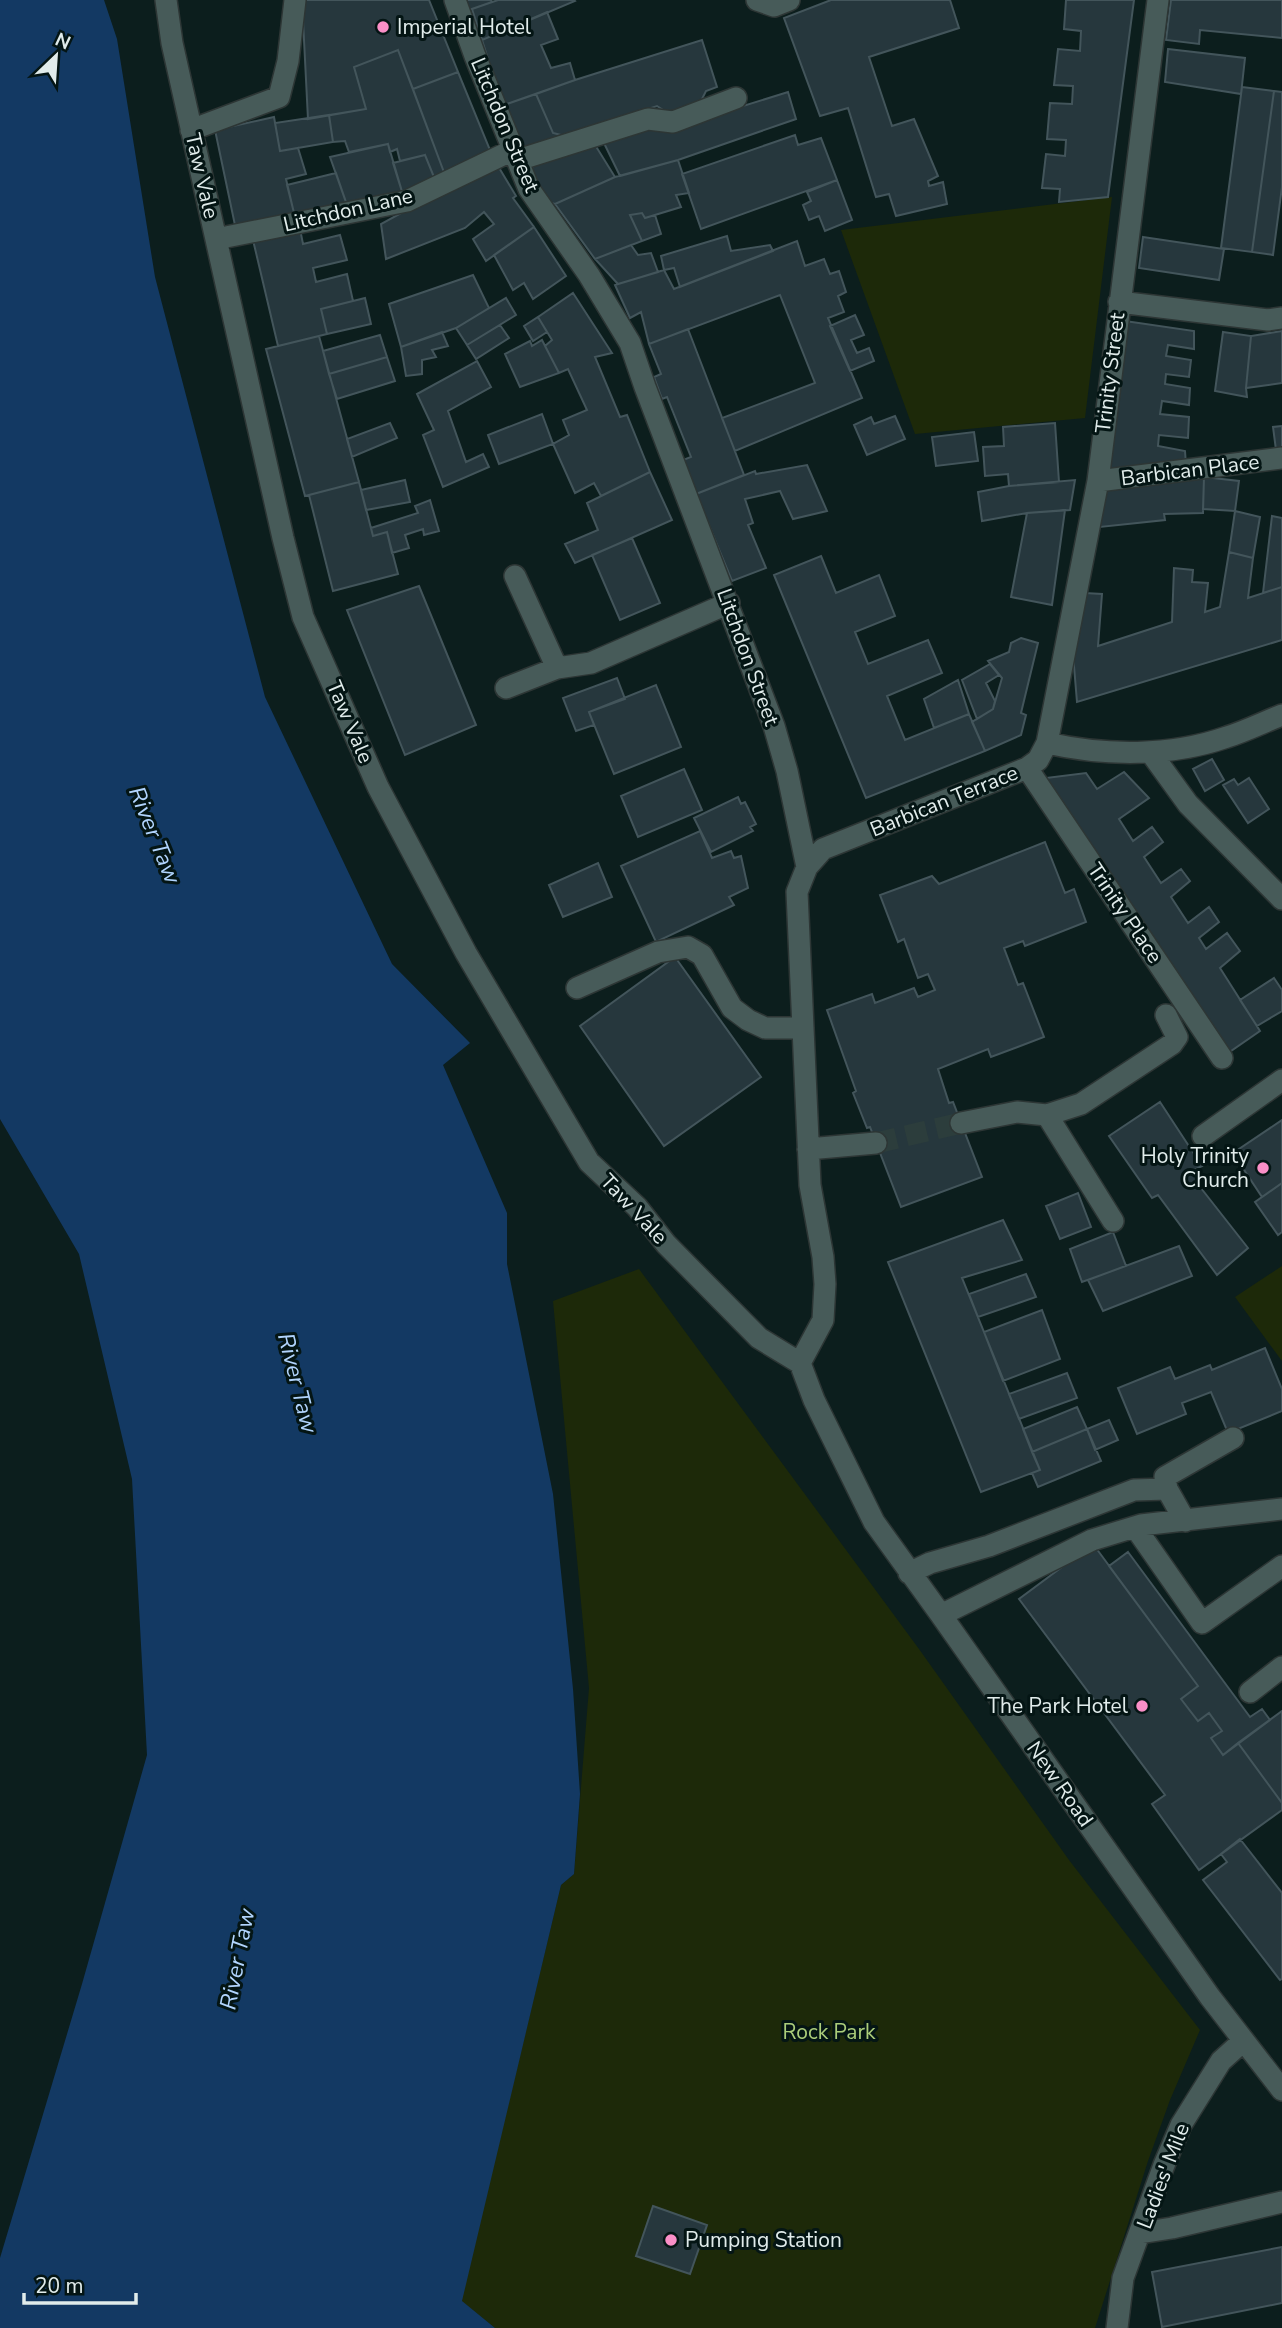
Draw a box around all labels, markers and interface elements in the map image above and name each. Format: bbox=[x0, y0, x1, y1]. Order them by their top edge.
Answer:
place label: Imperial Hotel bbox=[397, 13, 532, 41]
marker: Imperial Hotel bbox=[375, 19, 391, 35]
north arrow bbox=[21, 21, 91, 91]
text: N bbox=[51, 27, 75, 56]
street label: Litchdon Street bbox=[464, 53, 546, 197]
street label: Taw Vale bbox=[179, 131, 225, 221]
street label: Litchdon Lane bbox=[281, 182, 415, 238]
street label: Trinity Street bbox=[1089, 311, 1131, 435]
street label: Barbican Place bbox=[1119, 448, 1261, 492]
street label: Litchdon Street bbox=[710, 585, 786, 730]
street label: Taw Vale bbox=[320, 677, 380, 767]
street label: Barbican Terrace bbox=[866, 759, 1022, 843]
water label: River Taw bbox=[121, 782, 188, 889]
street label: Trinity Place bbox=[1081, 857, 1169, 969]
place label: Holy Trinity Church bbox=[1141, 1142, 1249, 1194]
marker: Holy Trinity Church bbox=[1255, 1160, 1271, 1176]
street label: Taw Vale bbox=[594, 1168, 674, 1250]
water label: River Taw bbox=[270, 1330, 325, 1437]
place label: The Park Hotel bbox=[987, 1692, 1129, 1720]
marker: The Park Hotel bbox=[1134, 1698, 1150, 1714]
street label: New Road bbox=[1020, 1736, 1100, 1832]
water label: River Taw bbox=[213, 1905, 263, 2012]
park label: Rock Park bbox=[782, 2018, 876, 2046]
street label: Ladies' Mile bbox=[1130, 2119, 1196, 2233]
place label: Pumping Station bbox=[685, 2226, 842, 2254]
marker: Pumping Station bbox=[663, 2232, 679, 2248]
scale bar bbox=[24, 2262, 136, 2306]
text: 20 m bbox=[35, 2272, 84, 2300]

